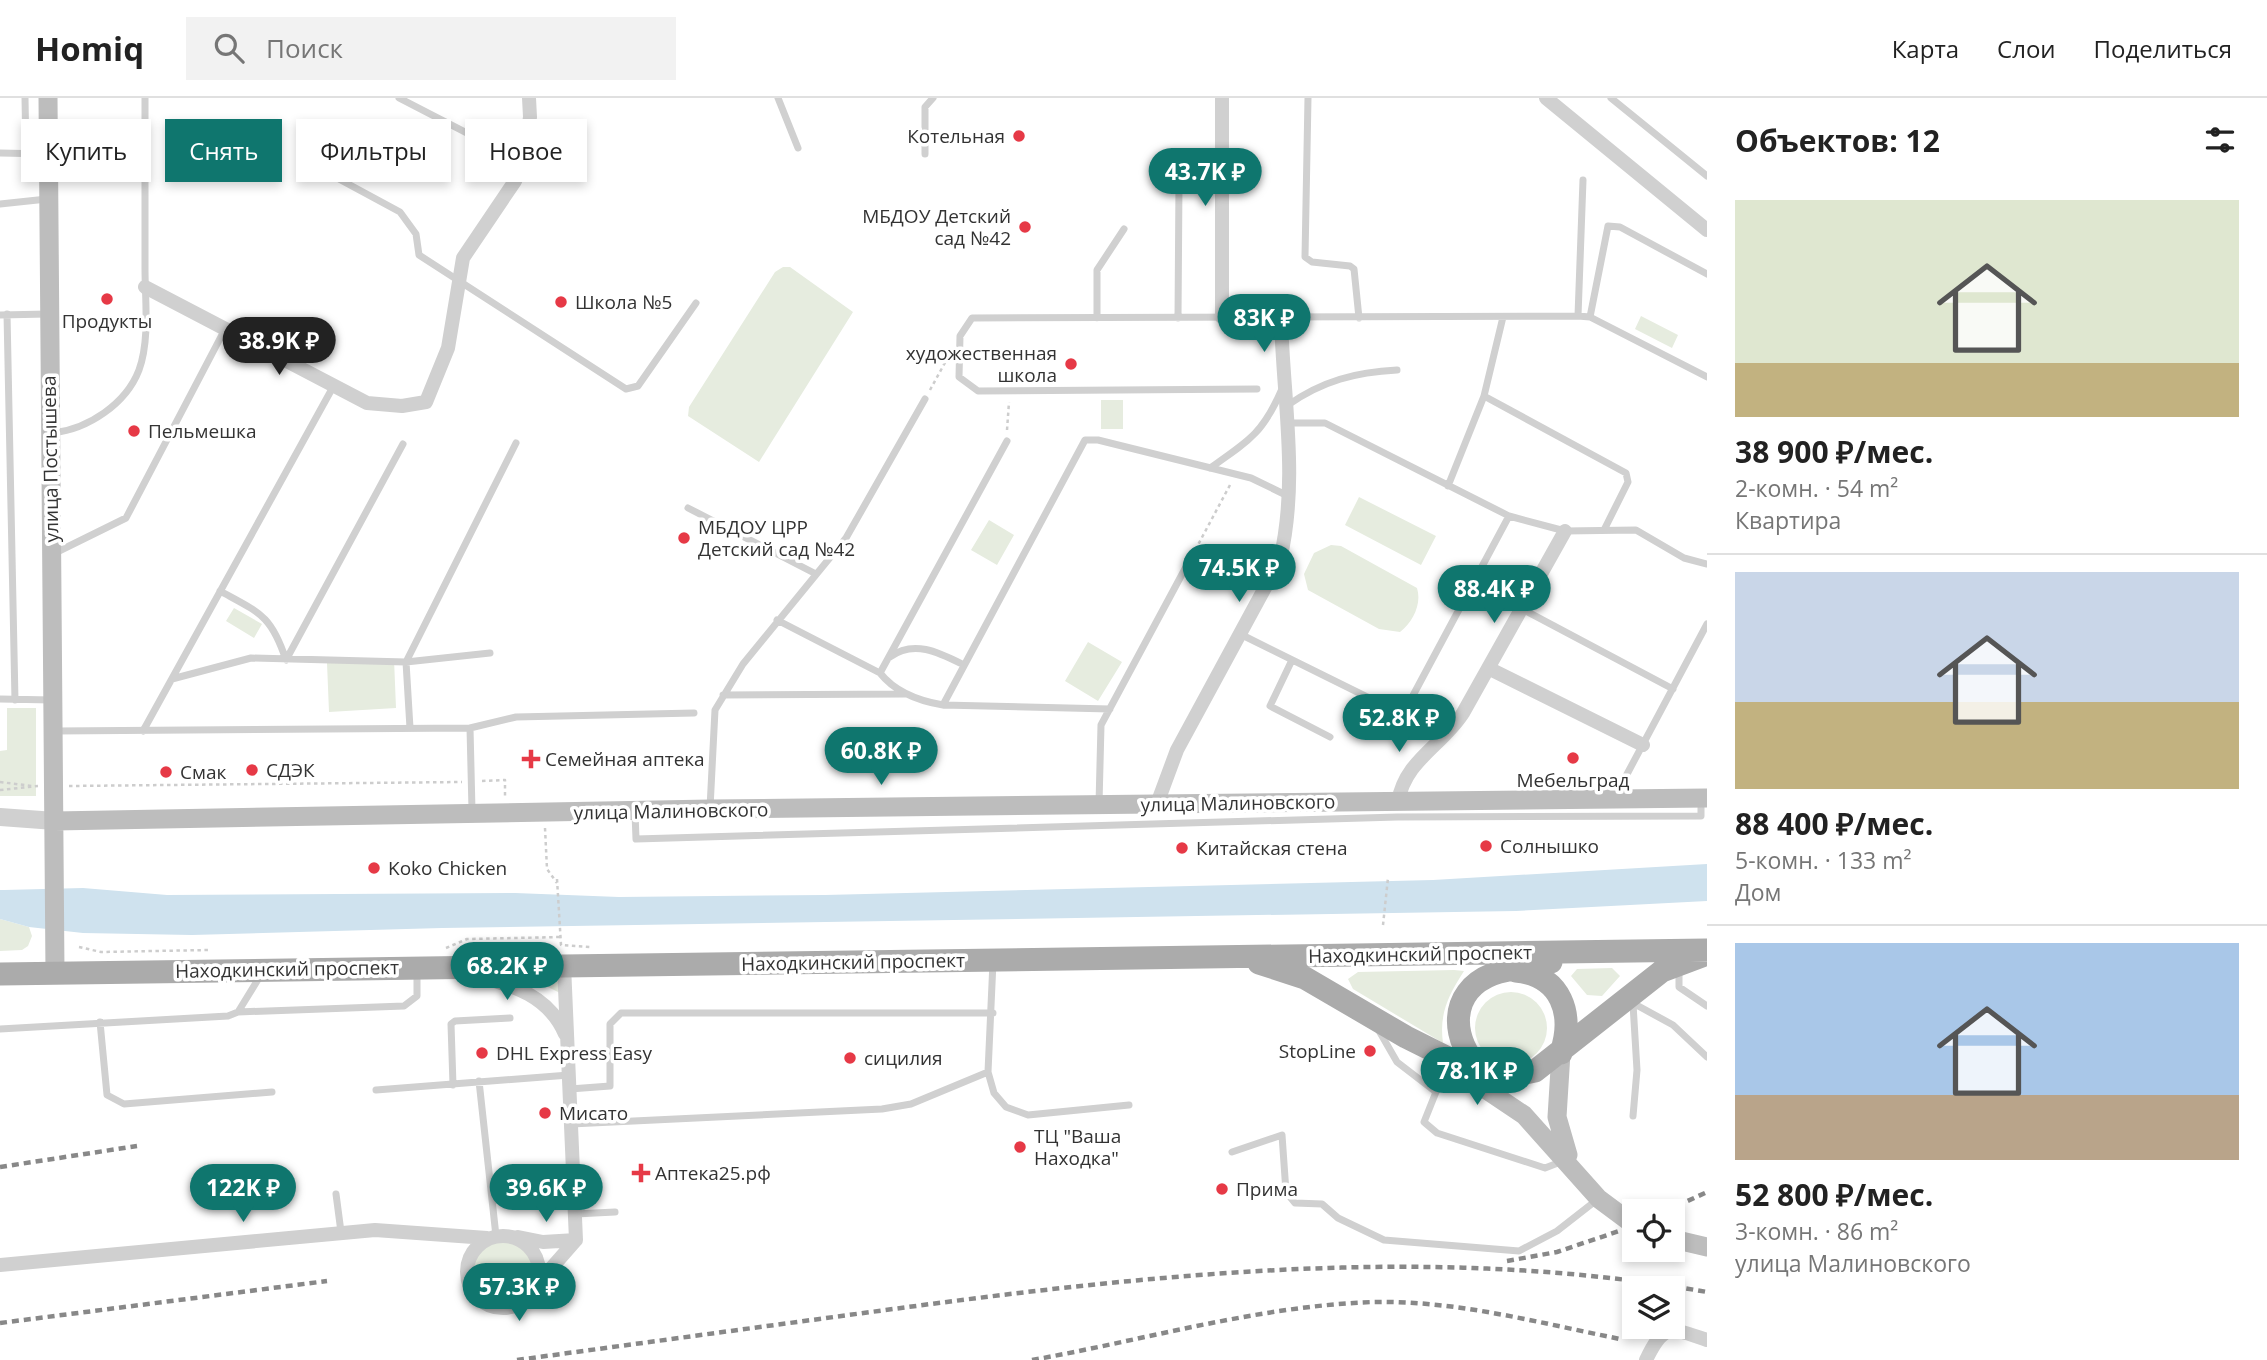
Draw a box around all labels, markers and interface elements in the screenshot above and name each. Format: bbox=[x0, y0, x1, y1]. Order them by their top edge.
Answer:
search box bbox=[186, 17, 676, 80]
text: Homiq bbox=[35, 26, 144, 71]
icon: search bbox=[210, 29, 248, 67]
text: Поиск bbox=[266, 30, 343, 66]
text: Карта bbox=[1892, 32, 1959, 65]
text: Слои bbox=[1997, 32, 2056, 65]
text: Поделиться bbox=[2094, 32, 2232, 65]
chip: Купить bbox=[21, 119, 151, 182]
chip: Снять bbox=[165, 119, 282, 182]
chip: Фильтры bbox=[296, 119, 451, 182]
chip: Новое bbox=[465, 119, 587, 182]
text: Объектов: 12 bbox=[1735, 120, 1940, 161]
icon: filters bbox=[2201, 121, 2239, 159]
place label: Котельная bbox=[907, 123, 1005, 149]
marker: Котельная bbox=[1011, 128, 1027, 144]
pin: 43.7K ₽ bbox=[1140, 148, 1270, 208]
text: 43.7K ₽ bbox=[1165, 155, 1245, 187]
place label: МБДОУ Детский сад №42 bbox=[862, 203, 1011, 251]
marker: МБДОУ Детский сад №42 bbox=[1017, 219, 1033, 235]
icon: home bbox=[1924, 245, 2050, 371]
place label: Школа №5 bbox=[575, 289, 672, 315]
marker: Продукты bbox=[99, 291, 115, 307]
marker: Школа №5 bbox=[553, 294, 569, 310]
pin: 83K ₽ bbox=[1215, 294, 1313, 354]
text: 83K ₽ bbox=[1234, 301, 1294, 333]
place label: Продукты bbox=[62, 308, 152, 334]
pin: 38.9K ₽ bbox=[214, 317, 344, 377]
text: 38.9K ₽ bbox=[239, 324, 319, 356]
place label: художественная школа bbox=[906, 340, 1057, 388]
marker: художественная школа bbox=[1063, 356, 1079, 372]
street label: улица Постышева bbox=[36, 375, 64, 543]
place label: Пельмешка bbox=[148, 418, 256, 444]
marker: Пельмешка bbox=[126, 423, 142, 439]
text: 38 900 ₽/мес. bbox=[1735, 431, 1933, 472]
text: 2-комн. · 54 m² bbox=[1735, 472, 1898, 504]
text: Квартира bbox=[1735, 504, 1841, 536]
place label: МБДОУ ЦРР Детский сад №42 bbox=[698, 514, 855, 562]
marker: МБДОУ ЦРР Детский сад №42 bbox=[676, 530, 692, 546]
pin: 74.5K ₽ bbox=[1174, 545, 1304, 604]
text: 74.5K ₽ bbox=[1199, 551, 1279, 583]
pin: 88.4K ₽ bbox=[1429, 566, 1559, 625]
text: 88.4K ₽ bbox=[1454, 572, 1534, 604]
icon: home bbox=[1924, 617, 2050, 743]
pin: 52.8K ₽ bbox=[1334, 694, 1464, 754]
text: 52.8K ₽ bbox=[1359, 701, 1439, 733]
pin: 60.8K ₽ bbox=[816, 728, 946, 787]
text: 60.8K ₽ bbox=[841, 734, 921, 766]
place label: Семейная аптека bbox=[545, 746, 705, 772]
marker: Мебельград bbox=[1565, 750, 1581, 766]
marker: Семейная аптека bbox=[523, 751, 539, 767]
place label: СДЭК bbox=[266, 757, 315, 783]
place label: Смак bbox=[180, 759, 226, 785]
marker: СДЭК bbox=[244, 762, 260, 778]
marker: Смак bbox=[158, 764, 174, 780]
place label: Мебельград bbox=[1516, 767, 1630, 793]
street label: улица Малиновского bbox=[1140, 788, 1336, 818]
street label: улица Малиновского bbox=[573, 796, 769, 826]
text: 88 400 ₽/мес. bbox=[1735, 803, 1933, 844]
place label: Солнышко bbox=[1500, 833, 1599, 859]
place label: Китайская стена bbox=[1196, 835, 1347, 861]
marker: Солнышко bbox=[1478, 838, 1494, 854]
marker: Китайская стена bbox=[1174, 840, 1190, 856]
text: 5-комн. · 133 m² bbox=[1735, 844, 1911, 876]
place label: Koko Chicken bbox=[388, 855, 507, 881]
marker: Koko Chicken bbox=[366, 860, 382, 876]
text: Дом bbox=[1735, 876, 1781, 908]
street label: Находкинский проспект bbox=[1308, 939, 1532, 969]
pin: 68.2K ₽ bbox=[442, 942, 572, 1002]
street label: Находкинский проспект bbox=[741, 947, 965, 977]
text: 68.2K ₽ bbox=[467, 949, 547, 981]
street label: Находкинский проспект bbox=[175, 954, 399, 984]
icon: home bbox=[1924, 988, 2050, 1114]
place label: StopLine bbox=[1279, 1038, 1356, 1064]
place label: DHL Express Easy bbox=[496, 1040, 652, 1066]
marker: StopLine bbox=[1362, 1043, 1378, 1059]
marker: DHL Express Easy bbox=[474, 1045, 490, 1061]
place label: сицилия bbox=[864, 1045, 943, 1071]
pin: 78.1K ₽ bbox=[1412, 1048, 1542, 1107]
marker: сицилия bbox=[842, 1050, 858, 1066]
text: 78.1K ₽ bbox=[1437, 1054, 1517, 1086]
place label: Мисато bbox=[559, 1100, 628, 1126]
marker: Мисато bbox=[537, 1105, 553, 1121]
place label: ТЦ "Ваша Находка" bbox=[1034, 1123, 1121, 1171]
marker: ТЦ "Ваша Находка" bbox=[1012, 1139, 1028, 1155]
place label: Аптека25.рф bbox=[655, 1160, 771, 1186]
pin: 122K ₽ bbox=[186, 1164, 300, 1224]
pin: 39.6K ₽ bbox=[481, 1164, 611, 1224]
marker: Аптека25.рф bbox=[633, 1165, 649, 1181]
text: 122K ₽ bbox=[206, 1171, 280, 1203]
text: 39.6K ₽ bbox=[506, 1171, 586, 1203]
text: 52 800 ₽/мес. bbox=[1735, 1174, 1933, 1215]
place label: Прима bbox=[1236, 1176, 1298, 1202]
marker: Прима bbox=[1214, 1181, 1230, 1197]
map controls bbox=[1622, 1199, 1685, 1339]
button: locate bbox=[1622, 1199, 1685, 1262]
text: 3-комн. · 86 m² bbox=[1735, 1215, 1898, 1247]
text: улица Малиновского bbox=[1735, 1247, 1971, 1279]
pin: 57.3K ₽ bbox=[454, 1264, 584, 1323]
text: 57.3K ₽ bbox=[479, 1270, 559, 1302]
button: layers bbox=[1622, 1276, 1685, 1339]

